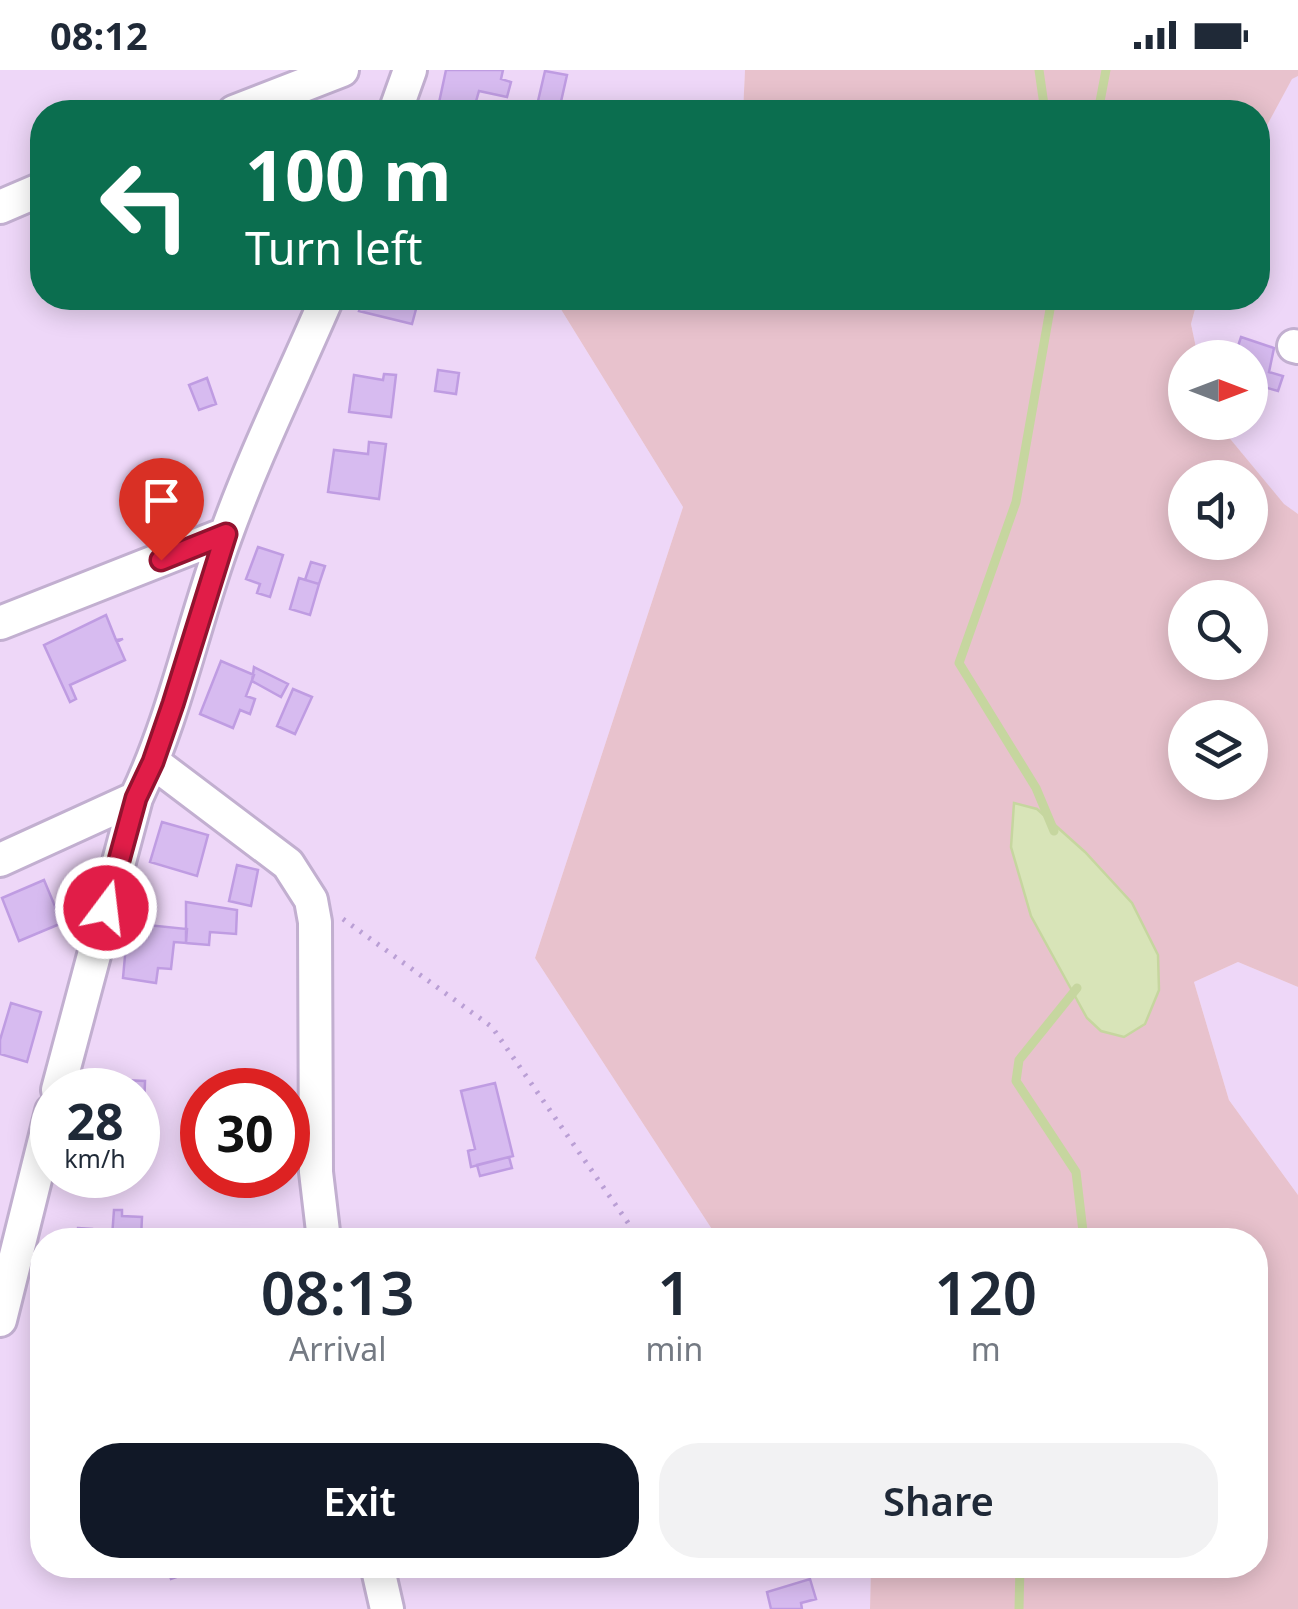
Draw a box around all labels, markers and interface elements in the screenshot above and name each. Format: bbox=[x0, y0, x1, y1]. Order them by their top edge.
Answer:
text: 08:12 bbox=[50, 9, 148, 61]
text: 100 m bbox=[245, 126, 452, 222]
icon: left bbox=[80, 140, 210, 270]
text: Turn left bbox=[245, 217, 422, 278]
north arrow bbox=[1168, 340, 1268, 440]
map controls bbox=[1168, 340, 1268, 800]
pin bbox=[119, 458, 204, 561]
button: sound bbox=[1168, 460, 1268, 560]
icon: arrive bbox=[134, 473, 189, 528]
button: search bbox=[1168, 580, 1268, 680]
button: layers bbox=[1168, 700, 1268, 800]
position arrow bbox=[54, 856, 158, 960]
speed limit sign: 30 bbox=[180, 1068, 310, 1198]
text: 28 bbox=[66, 1087, 124, 1155]
text: km/h bbox=[64, 1141, 126, 1175]
text: 08:13 bbox=[261, 1251, 415, 1333]
text: 1 bbox=[657, 1251, 692, 1333]
text: 120 bbox=[934, 1251, 1037, 1333]
text: Arrival bbox=[289, 1327, 387, 1370]
text: min bbox=[645, 1327, 703, 1370]
text: m bbox=[971, 1327, 1001, 1370]
button: Exit bbox=[80, 1443, 639, 1558]
button: Share bbox=[659, 1443, 1218, 1558]

